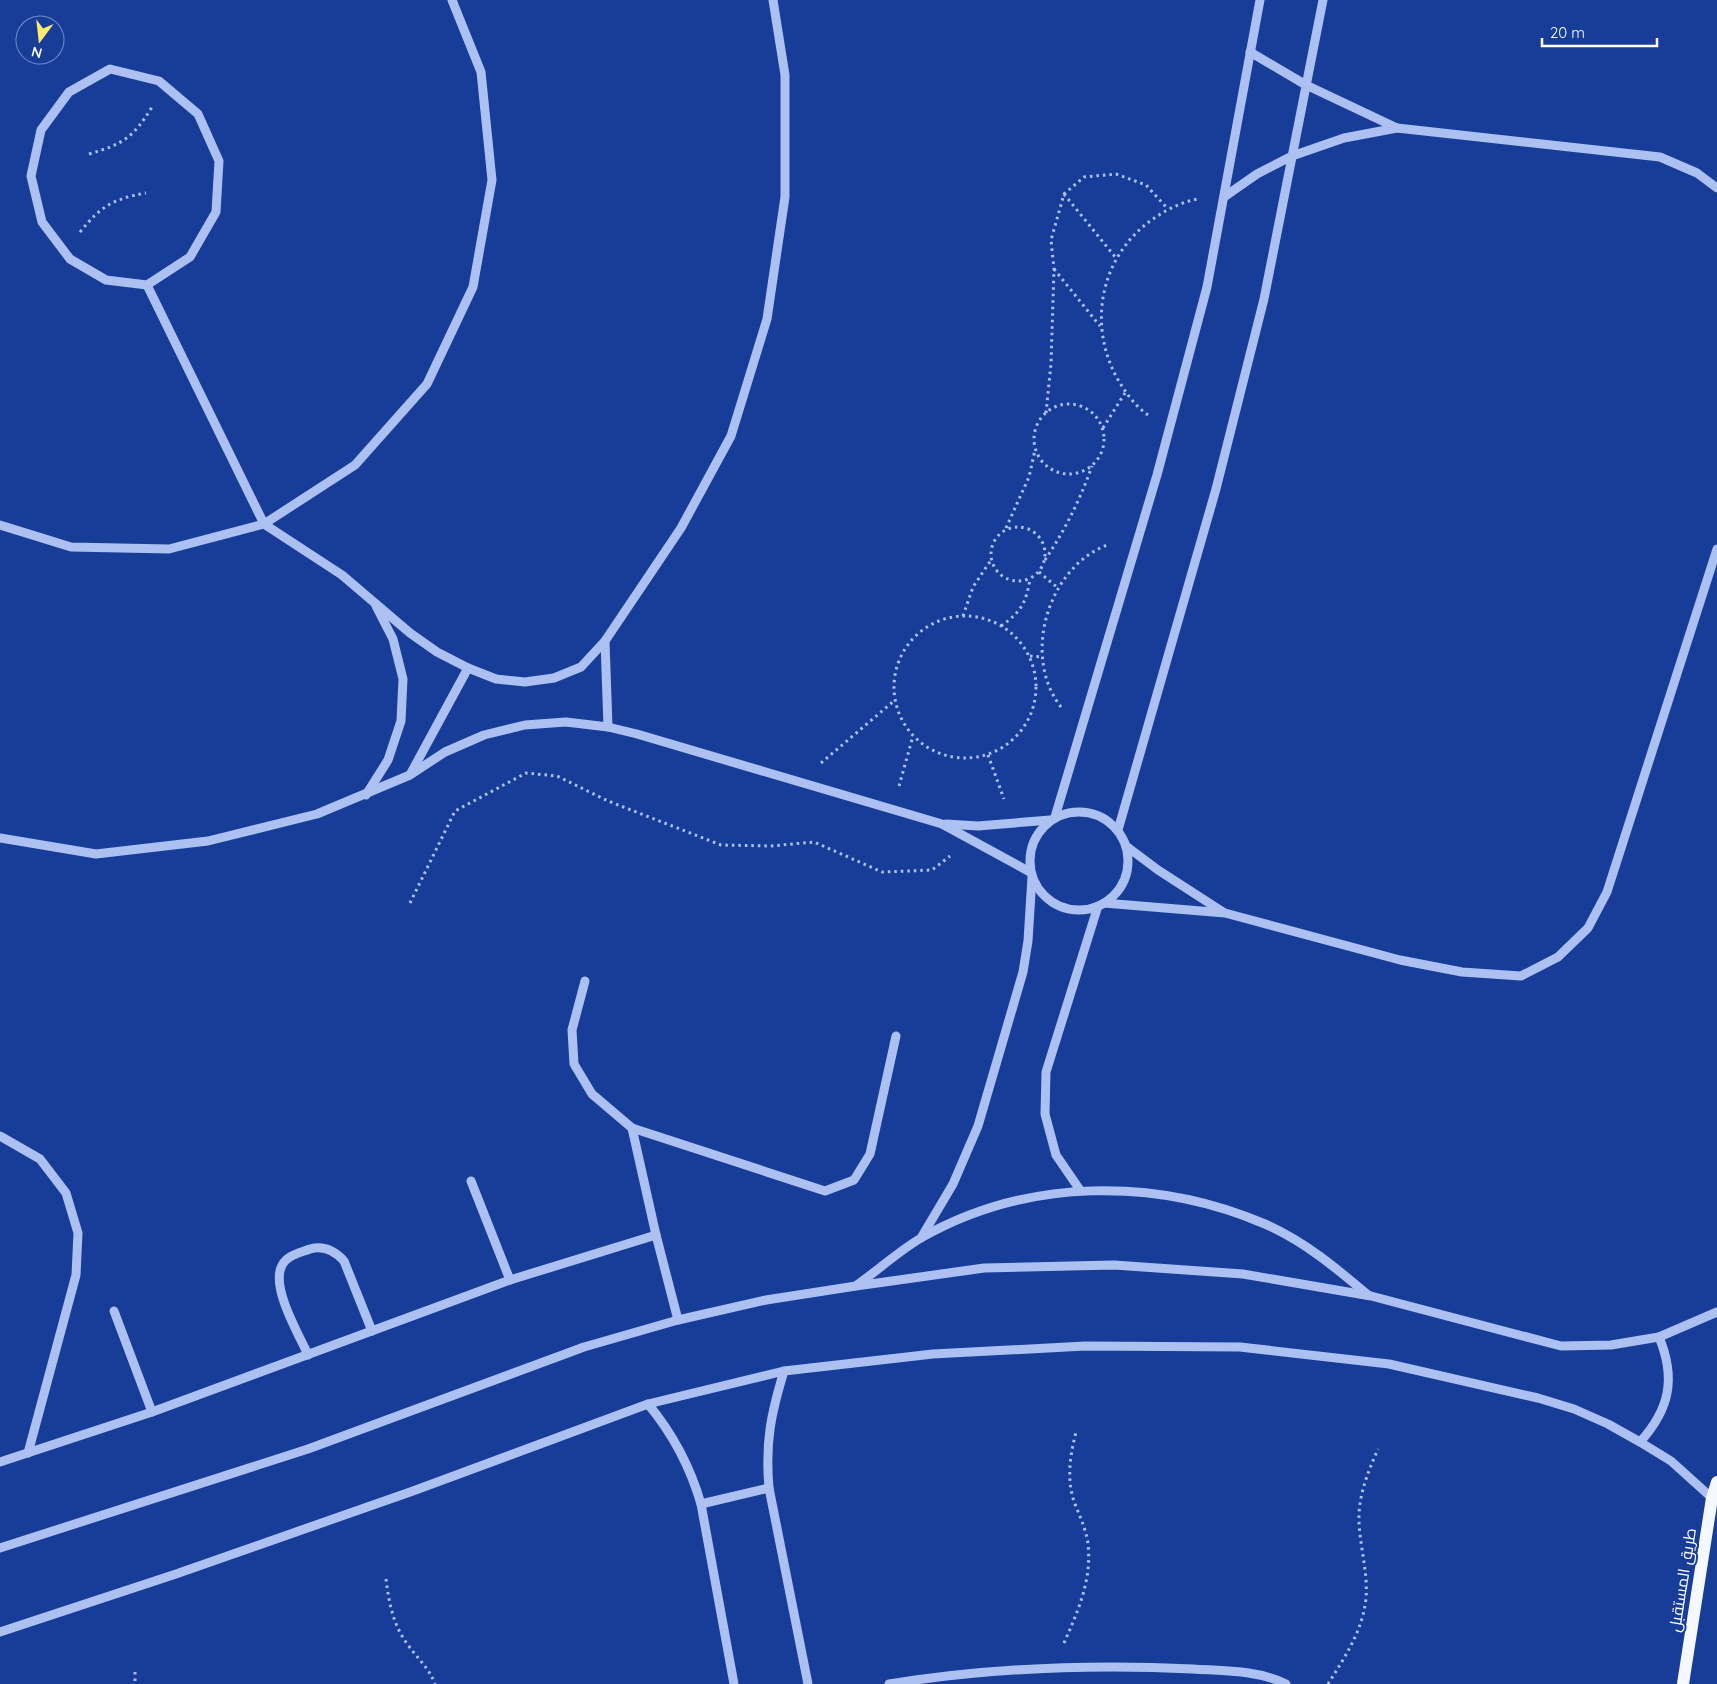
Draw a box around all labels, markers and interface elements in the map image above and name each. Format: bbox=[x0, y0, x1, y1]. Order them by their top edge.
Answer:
north arrow bbox=[15, 15, 65, 65]
scale bar bbox=[1542, 15, 1657, 47]
text: 20 m bbox=[1550, 23, 1585, 42]
text: N bbox=[29, 43, 44, 63]
street label: طريق المستقبل bbox=[1664, 1527, 1701, 1634]

